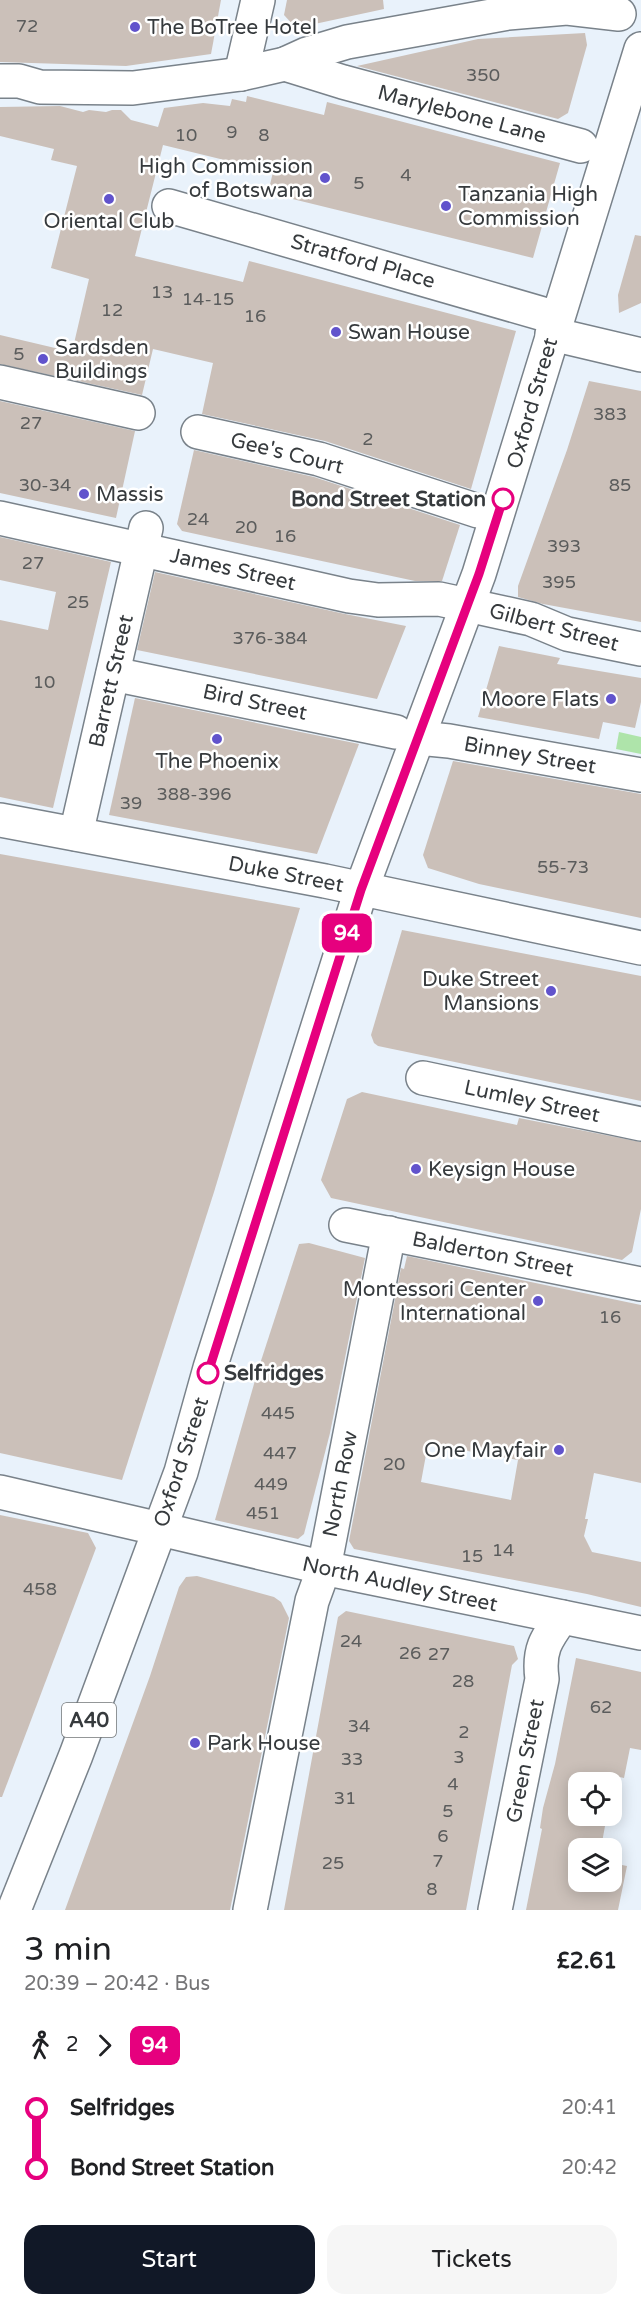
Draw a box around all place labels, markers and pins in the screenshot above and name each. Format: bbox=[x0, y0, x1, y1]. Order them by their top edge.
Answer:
place label: The BoTree Hotel bbox=[147, 15, 317, 40]
marker: The BoTree Hotel bbox=[128, 20, 142, 34]
place label: High Commission of Botswana bbox=[139, 154, 313, 203]
marker: High Commission of Botswana bbox=[318, 171, 332, 185]
place label: Tanzania High Commission bbox=[458, 182, 598, 231]
marker: Oriental Club bbox=[102, 192, 116, 206]
marker: Tanzania High Commission bbox=[439, 199, 453, 213]
place label: Oriental Club bbox=[44, 209, 174, 234]
place label: Swan House bbox=[348, 320, 470, 345]
marker: Swan House bbox=[329, 325, 343, 339]
place label: Sardsden Buildings bbox=[55, 335, 149, 384]
marker: Sardsden Buildings bbox=[36, 352, 50, 366]
place label: Massis bbox=[96, 482, 164, 507]
marker: Massis bbox=[77, 487, 91, 501]
place label: Bond Street Station bbox=[291, 487, 486, 512]
marker: Bond Street Station bbox=[492, 488, 514, 510]
place label: Moore Flats bbox=[481, 687, 599, 712]
marker: Moore Flats bbox=[604, 692, 618, 706]
marker: The Phoenix bbox=[210, 732, 224, 746]
place label: The Phoenix bbox=[155, 749, 279, 774]
place label: Duke Street Mansions bbox=[422, 967, 539, 1016]
marker: Duke Street Mansions bbox=[544, 984, 558, 998]
place label: Keysign House bbox=[428, 1157, 575, 1182]
marker: Keysign House bbox=[409, 1162, 423, 1176]
place label: Montessori Center International bbox=[343, 1277, 526, 1326]
marker: Montessori Center International bbox=[531, 1294, 545, 1308]
place label: Selfridges bbox=[224, 1361, 324, 1386]
marker: Selfridges bbox=[197, 1362, 219, 1384]
place label: One Mayfair bbox=[424, 1438, 547, 1463]
marker: One Mayfair bbox=[552, 1443, 566, 1457]
place label: Park House bbox=[207, 1731, 321, 1756]
marker: Park House bbox=[188, 1736, 202, 1750]

